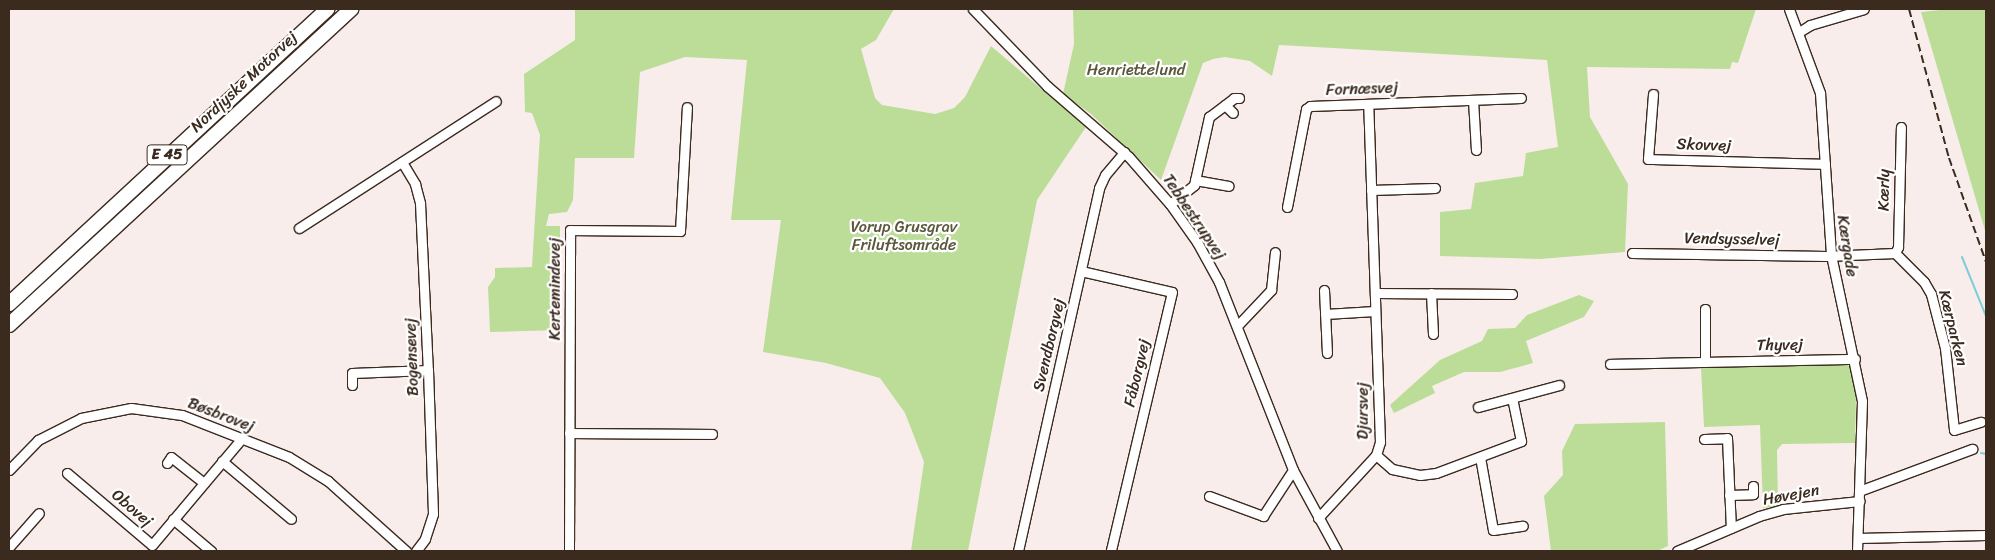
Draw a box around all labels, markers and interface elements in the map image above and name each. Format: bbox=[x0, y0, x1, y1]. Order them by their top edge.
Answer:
street label: Nordjyske Motorvej bbox=[187, 28, 301, 136]
park label: Henriettelund bbox=[1087, 60, 1185, 80]
street label: Fornæsvej bbox=[1325, 78, 1399, 100]
street label: Skovvej bbox=[1676, 134, 1732, 156]
road number: E 45 bbox=[146, 142, 188, 168]
street label: Kærly bbox=[1874, 169, 1894, 211]
street label: Tebbestrupvej bbox=[1158, 170, 1230, 264]
street label: Kærgade bbox=[1833, 214, 1861, 278]
park label: Vorup Grusgrav Friluftsområde bbox=[851, 217, 957, 255]
street label: Vendsysselvej bbox=[1684, 229, 1780, 249]
street label: Kertemindevej bbox=[545, 238, 565, 340]
street label: Kærparken bbox=[1934, 288, 1972, 368]
street label: Svendborgvej bbox=[1029, 297, 1069, 393]
street label: Bogensevej bbox=[401, 318, 423, 396]
street label: Thyvej bbox=[1757, 335, 1803, 355]
street label: Fåborgvej bbox=[1120, 337, 1154, 409]
street label: Djursvej bbox=[1353, 382, 1373, 440]
street label: Bøsbrovej bbox=[185, 394, 257, 436]
street label: Høvejen bbox=[1761, 481, 1821, 509]
street label: Obovej bbox=[108, 485, 156, 531]

